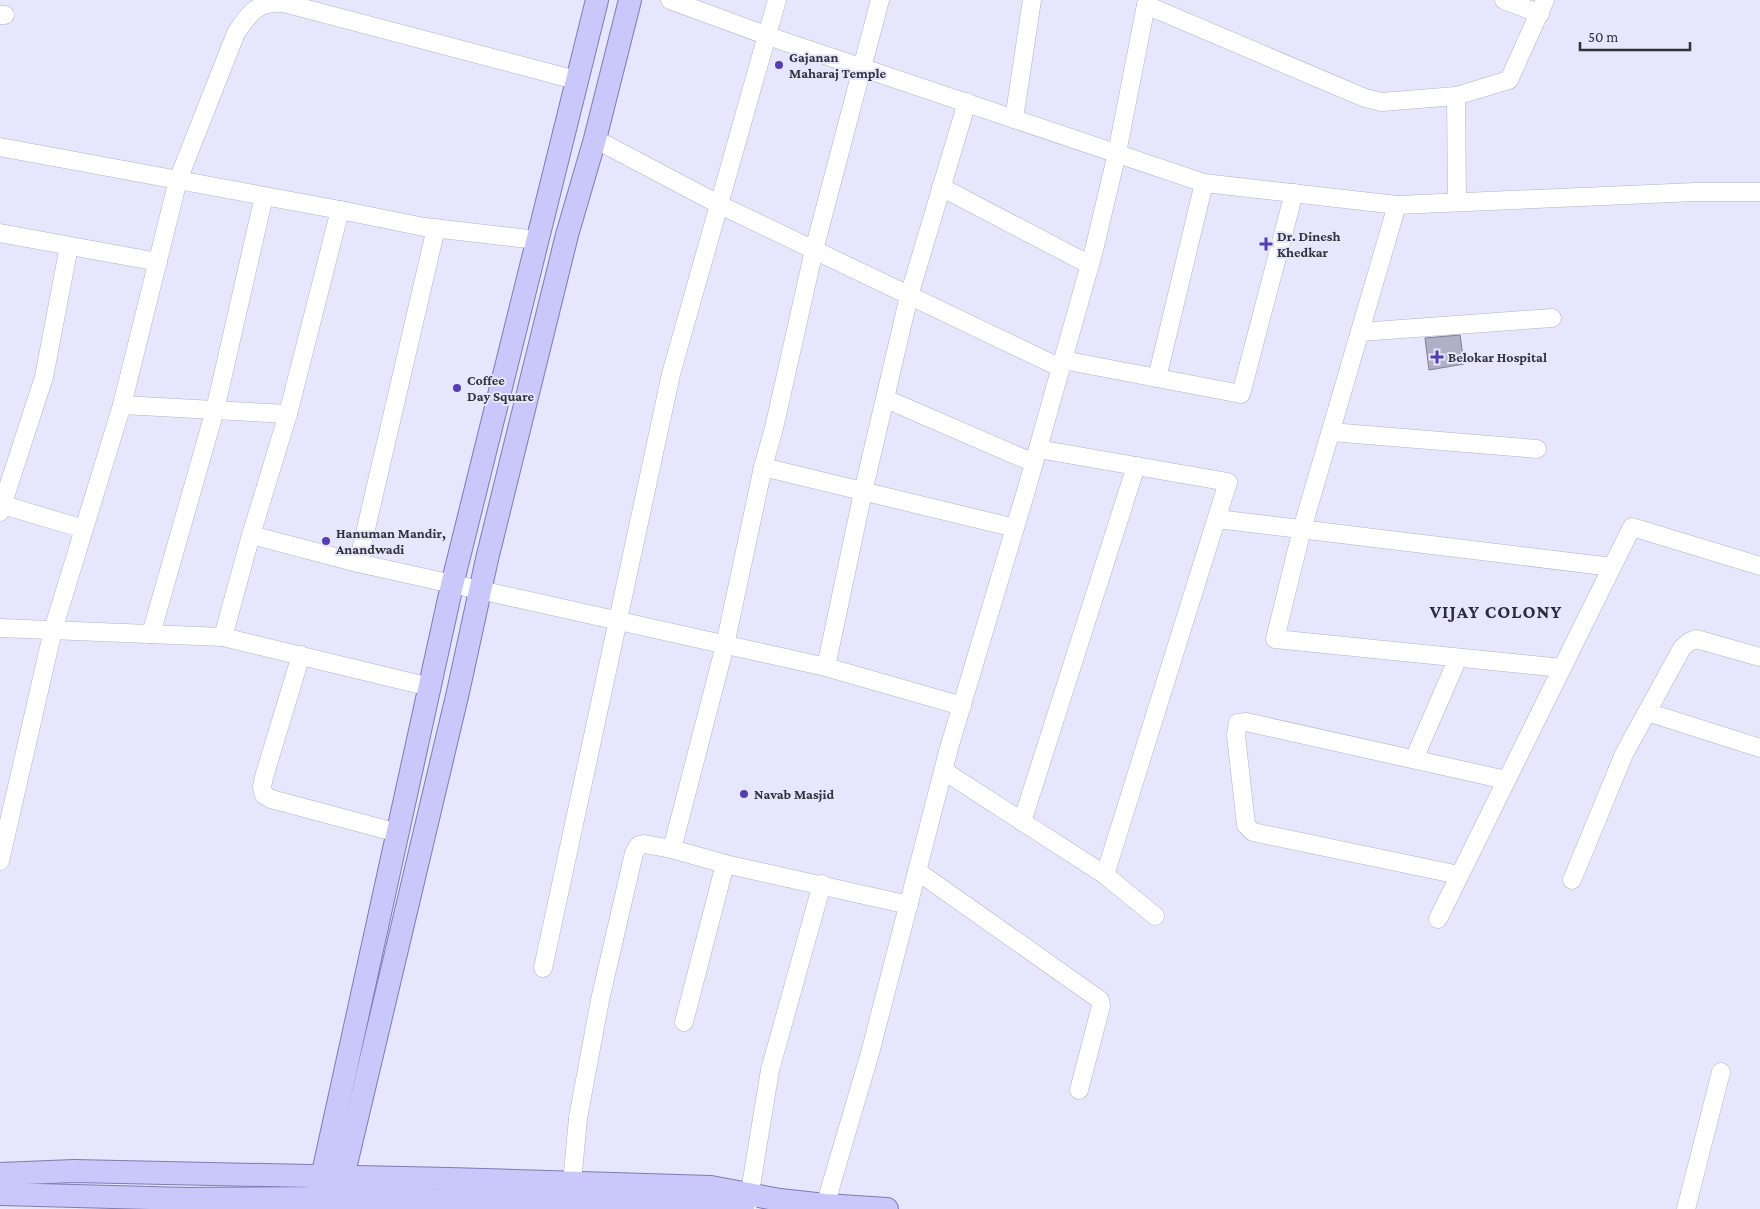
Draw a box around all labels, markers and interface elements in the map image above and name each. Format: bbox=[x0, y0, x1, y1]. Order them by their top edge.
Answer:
scale bar bbox=[1580, 20, 1690, 52]
text: 50 m bbox=[1588, 29, 1618, 45]
place label: Gajanan Maharaj Temple bbox=[789, 49, 887, 82]
marker: Gajanan Maharaj Temple bbox=[773, 59, 785, 71]
place label: Dr. Dinesh Khedkar bbox=[1277, 228, 1341, 260]
marker: Dr. Dinesh Khedkar bbox=[1259, 237, 1273, 251]
place label: Belokar Hospital bbox=[1448, 349, 1547, 365]
marker: Belokar Hospital bbox=[1430, 350, 1444, 364]
place label: Coffee Day Square bbox=[467, 372, 534, 404]
marker: Coffee Day Square bbox=[451, 382, 463, 394]
place label: Hanuman Mandir, Anandwadi bbox=[335, 525, 446, 557]
marker: Hanuman Mandir, Anandwadi bbox=[320, 535, 332, 547]
district label: VIJAY COLONY bbox=[1429, 601, 1562, 622]
place label: Navab Masjid bbox=[754, 786, 835, 803]
marker: Navab Masjid bbox=[738, 788, 750, 800]

